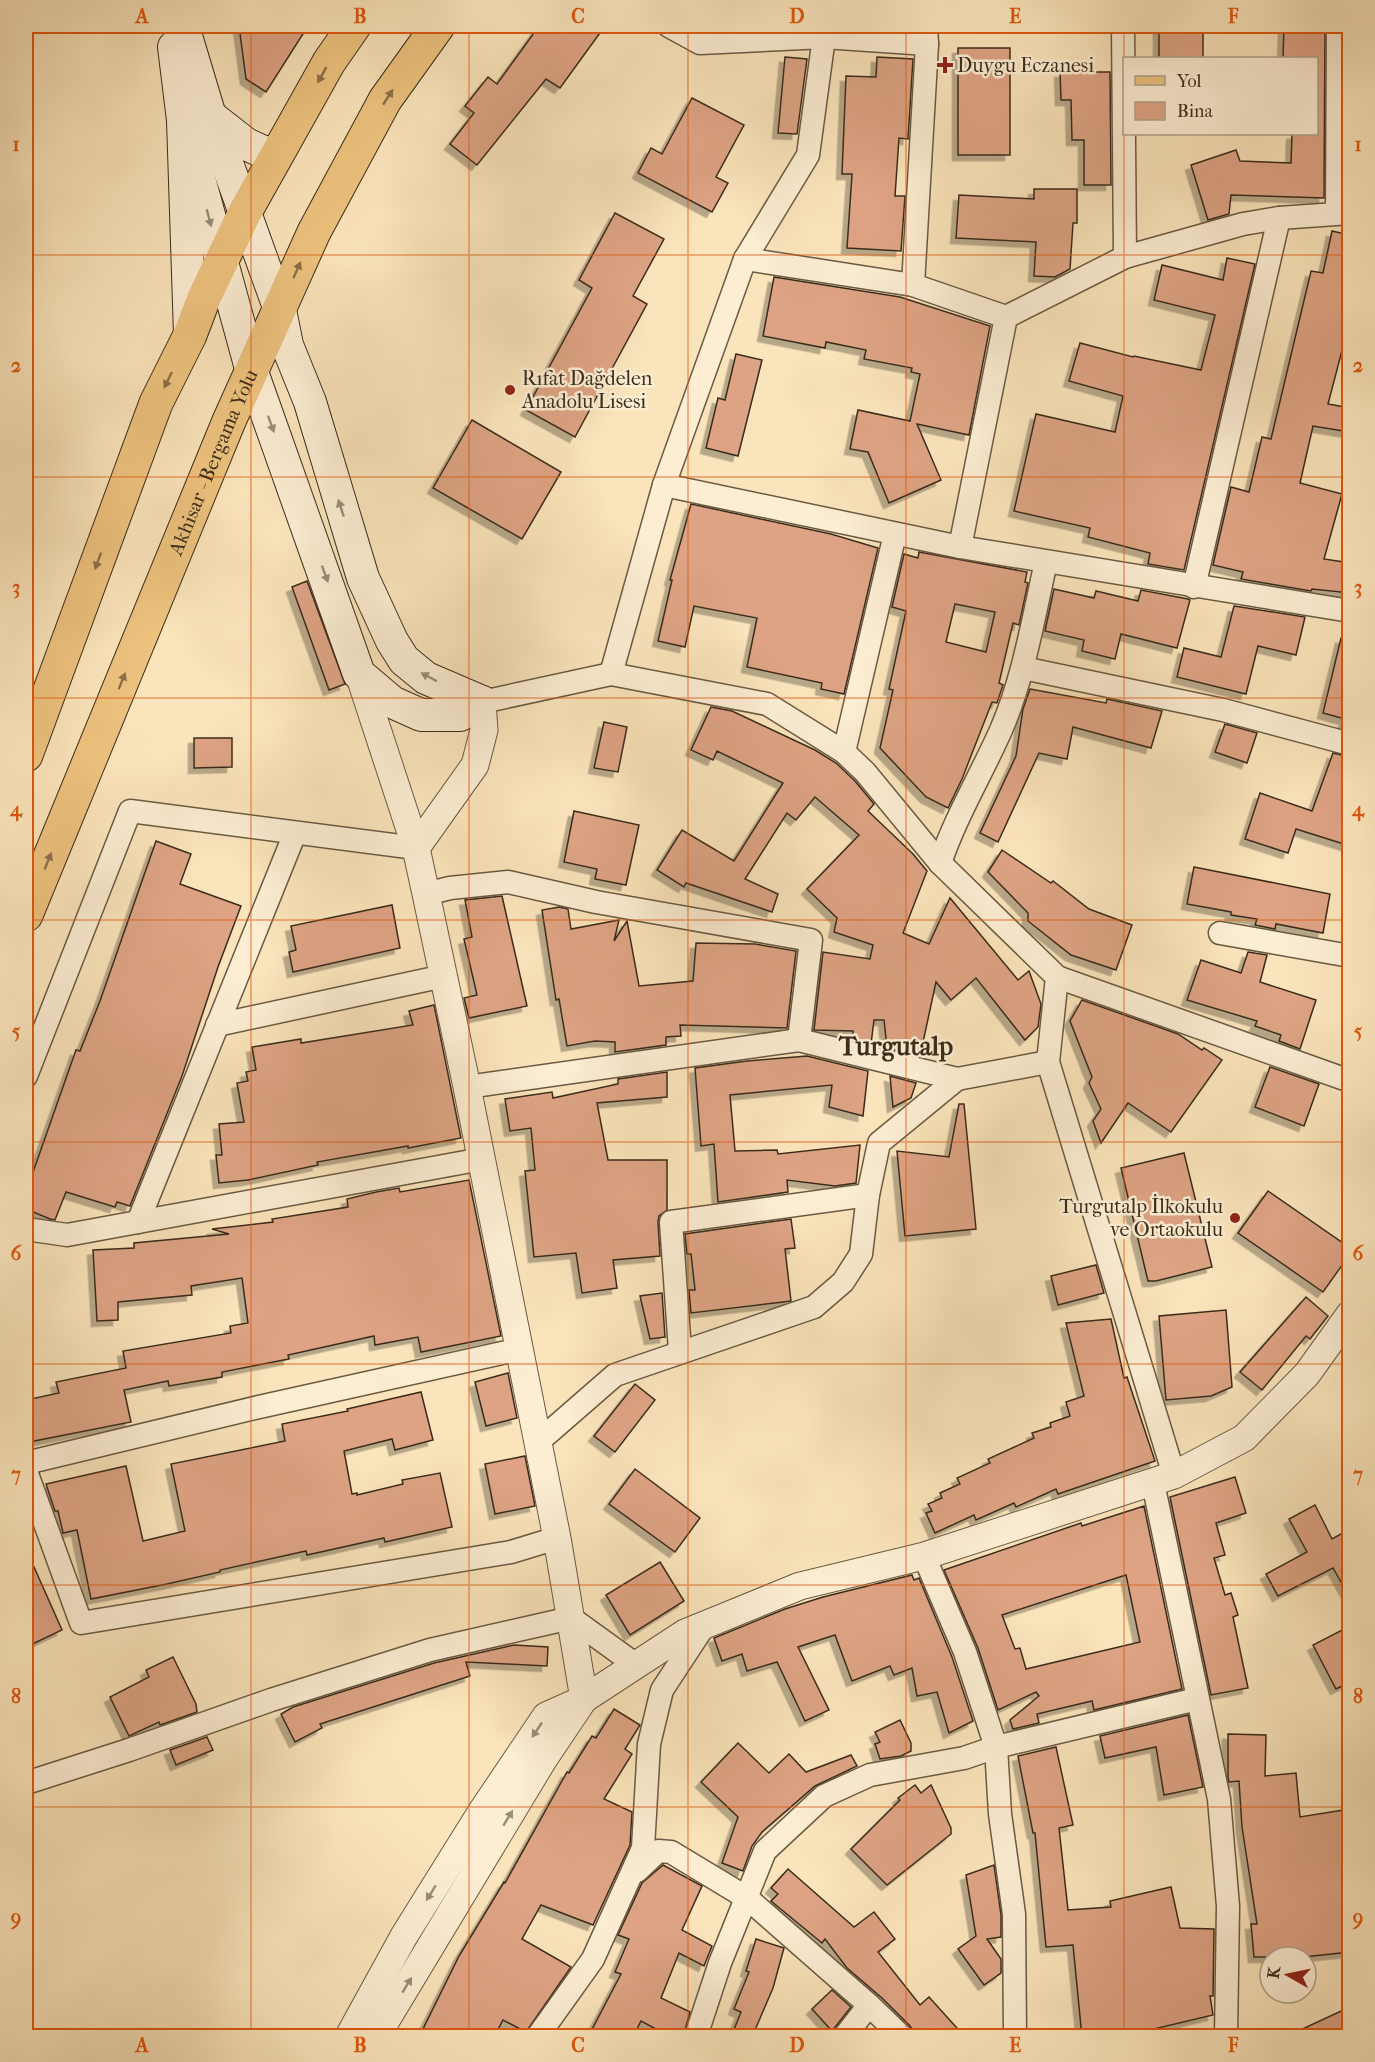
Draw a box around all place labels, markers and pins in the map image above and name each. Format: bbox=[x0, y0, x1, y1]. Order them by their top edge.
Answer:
place label: Duygu Eczanesi bbox=[957, 54, 1094, 77]
marker: Duygu Eczanesi bbox=[938, 58, 952, 72]
place label: Rıfat Dağdelen Anadolu Lisesi bbox=[521, 367, 653, 413]
marker: Rıfat Dağdelen Anadolu Lisesi bbox=[503, 383, 517, 397]
place label: Turgutalp İlkokulu ve Ortaokulu bbox=[1059, 1194, 1224, 1241]
marker: Turgutalp İlkokulu ve Ortaokulu bbox=[1228, 1211, 1242, 1225]

